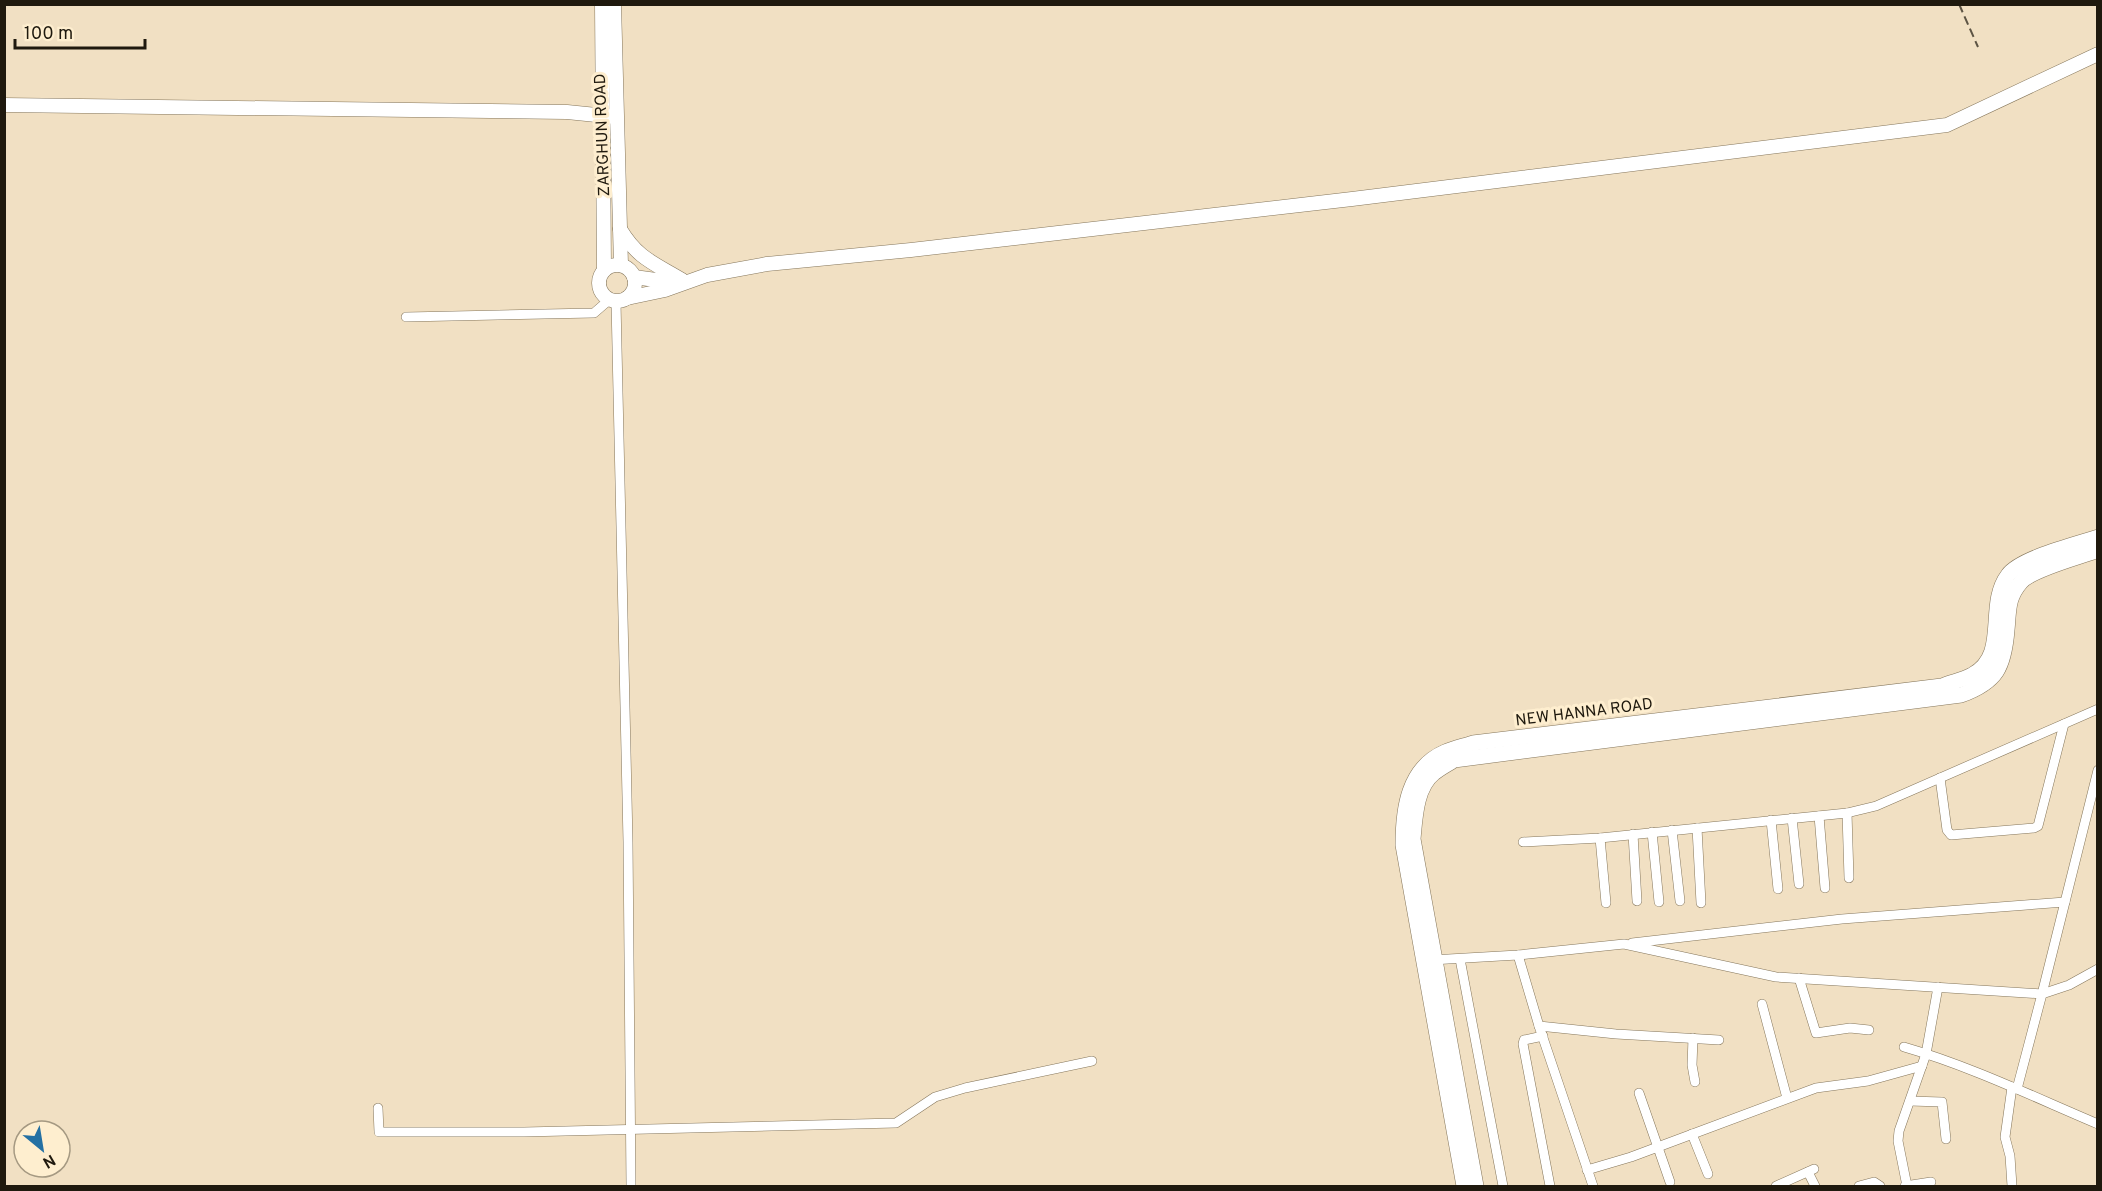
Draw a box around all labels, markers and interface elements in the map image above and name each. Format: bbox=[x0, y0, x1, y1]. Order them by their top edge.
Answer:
scale bar bbox=[15, 12, 146, 50]
text: 100 m bbox=[24, 23, 73, 46]
street label: ZARGHUN ROAD bbox=[591, 73, 615, 197]
street label: NEW HANNA ROAD bbox=[1514, 695, 1654, 731]
north arrow bbox=[12, 1119, 72, 1179]
text: N bbox=[39, 1149, 58, 1172]

